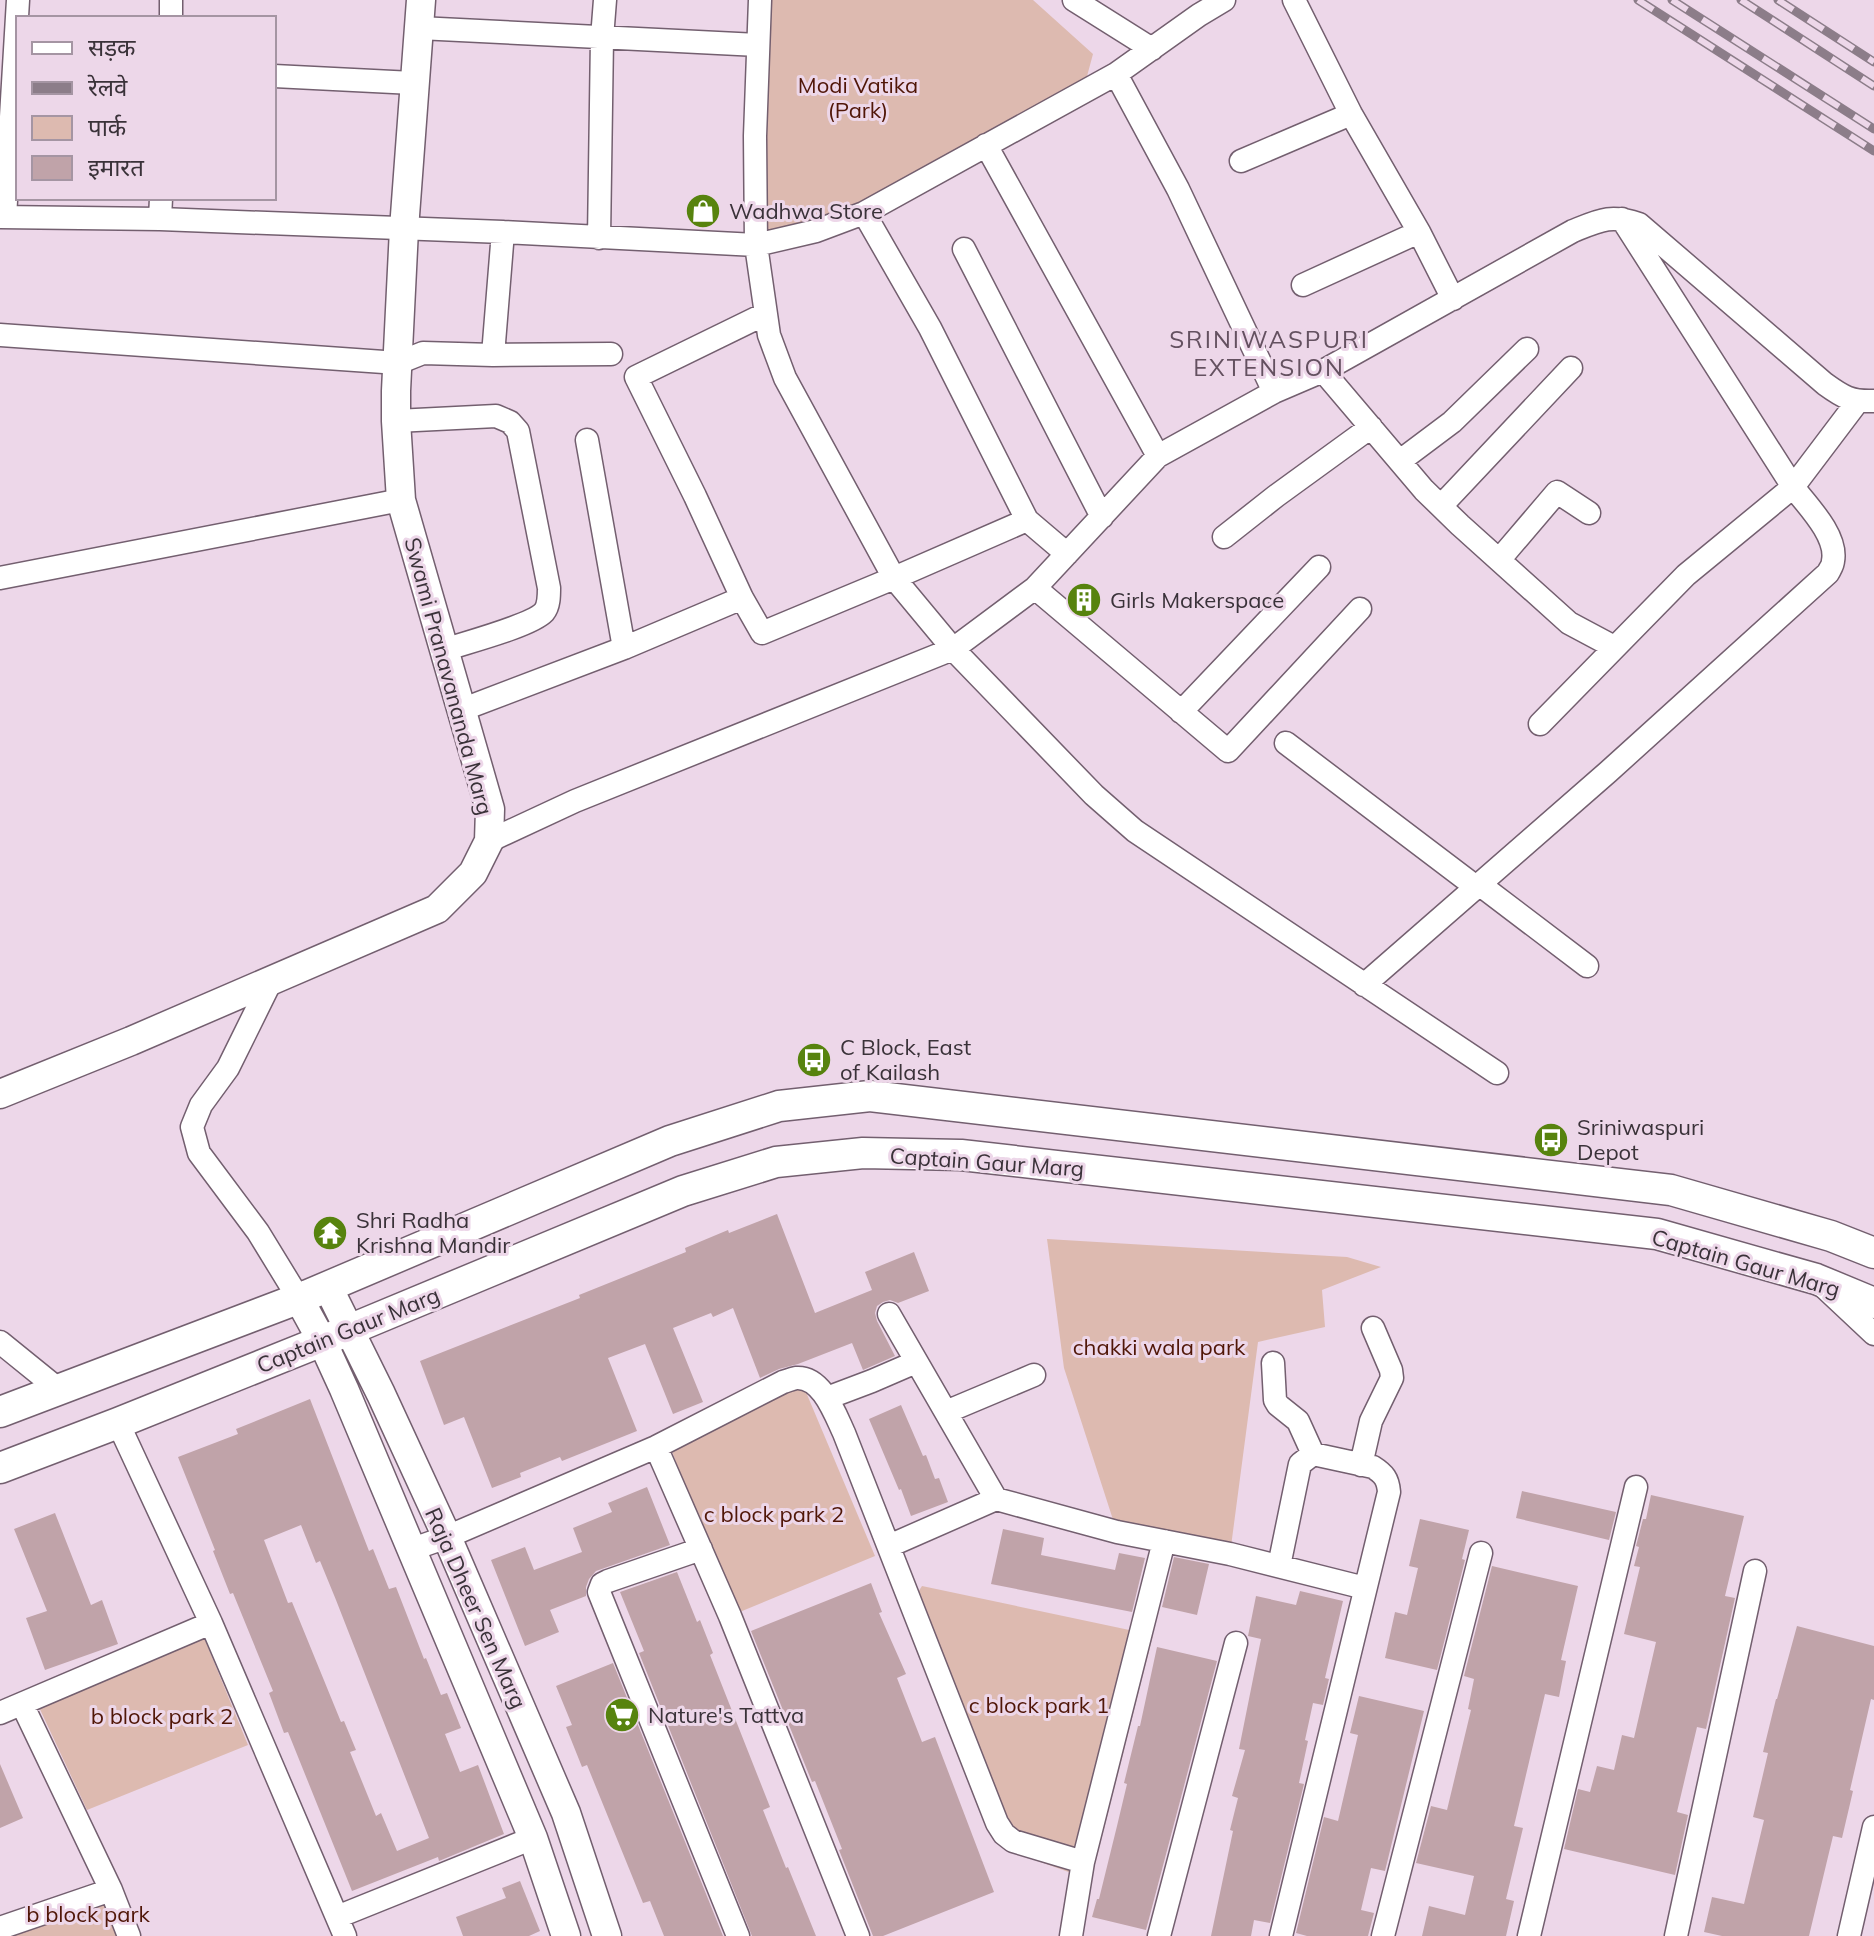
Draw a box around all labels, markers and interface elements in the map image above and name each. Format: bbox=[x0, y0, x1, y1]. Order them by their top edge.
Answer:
legend bbox=[16, 16, 276, 200]
text: सड़क bbox=[88, 32, 136, 62]
park label: Modi Vatika (Park) bbox=[798, 71, 918, 124]
text: रेलवे bbox=[87, 72, 128, 102]
text: पार्क bbox=[88, 112, 127, 142]
text: इमारत bbox=[88, 152, 145, 182]
shop icon: Wadhwa Store bbox=[684, 192, 722, 230]
place label: Wadhwa Store bbox=[729, 197, 883, 225]
district label: SRINIWASPURI EXTENSION bbox=[1169, 324, 1369, 382]
street label: Swami Pranavananda Marg bbox=[398, 534, 500, 818]
building icon: Girls Makerspace bbox=[1065, 581, 1103, 619]
place label: Girls Makerspace bbox=[1110, 586, 1284, 614]
place label: C Block, East of Kailash bbox=[840, 1033, 972, 1086]
bus stop icon: C Block, East of Kailash bbox=[795, 1041, 833, 1079]
place label: Sriniwaspuri Depot bbox=[1577, 1113, 1704, 1166]
bus stop icon: Sriniwaspuri Depot bbox=[1532, 1121, 1570, 1159]
street label: Captain Gaur Marg bbox=[889, 1141, 1085, 1183]
place label: Shri Radha Krishna Mandir bbox=[356, 1206, 510, 1259]
temple icon: Shri Radha Krishna Mandir bbox=[311, 1214, 349, 1252]
street label: Captain Gaur Marg bbox=[1649, 1223, 1843, 1303]
street label: Captain Gaur Marg bbox=[253, 1281, 443, 1379]
park label: chakki wala park bbox=[1073, 1333, 1246, 1361]
park label: c block park 2 bbox=[704, 1500, 844, 1528]
street label: Raja Dheer Sen Marg bbox=[419, 1503, 533, 1713]
park label: c block park 1 bbox=[969, 1691, 1109, 1719]
supermarket icon: Nature's Tattva bbox=[603, 1696, 641, 1734]
place label: Nature's Tattva bbox=[648, 1701, 804, 1729]
park label: b block park 2 bbox=[91, 1702, 233, 1730]
park label: b block park bbox=[26, 1900, 150, 1928]

